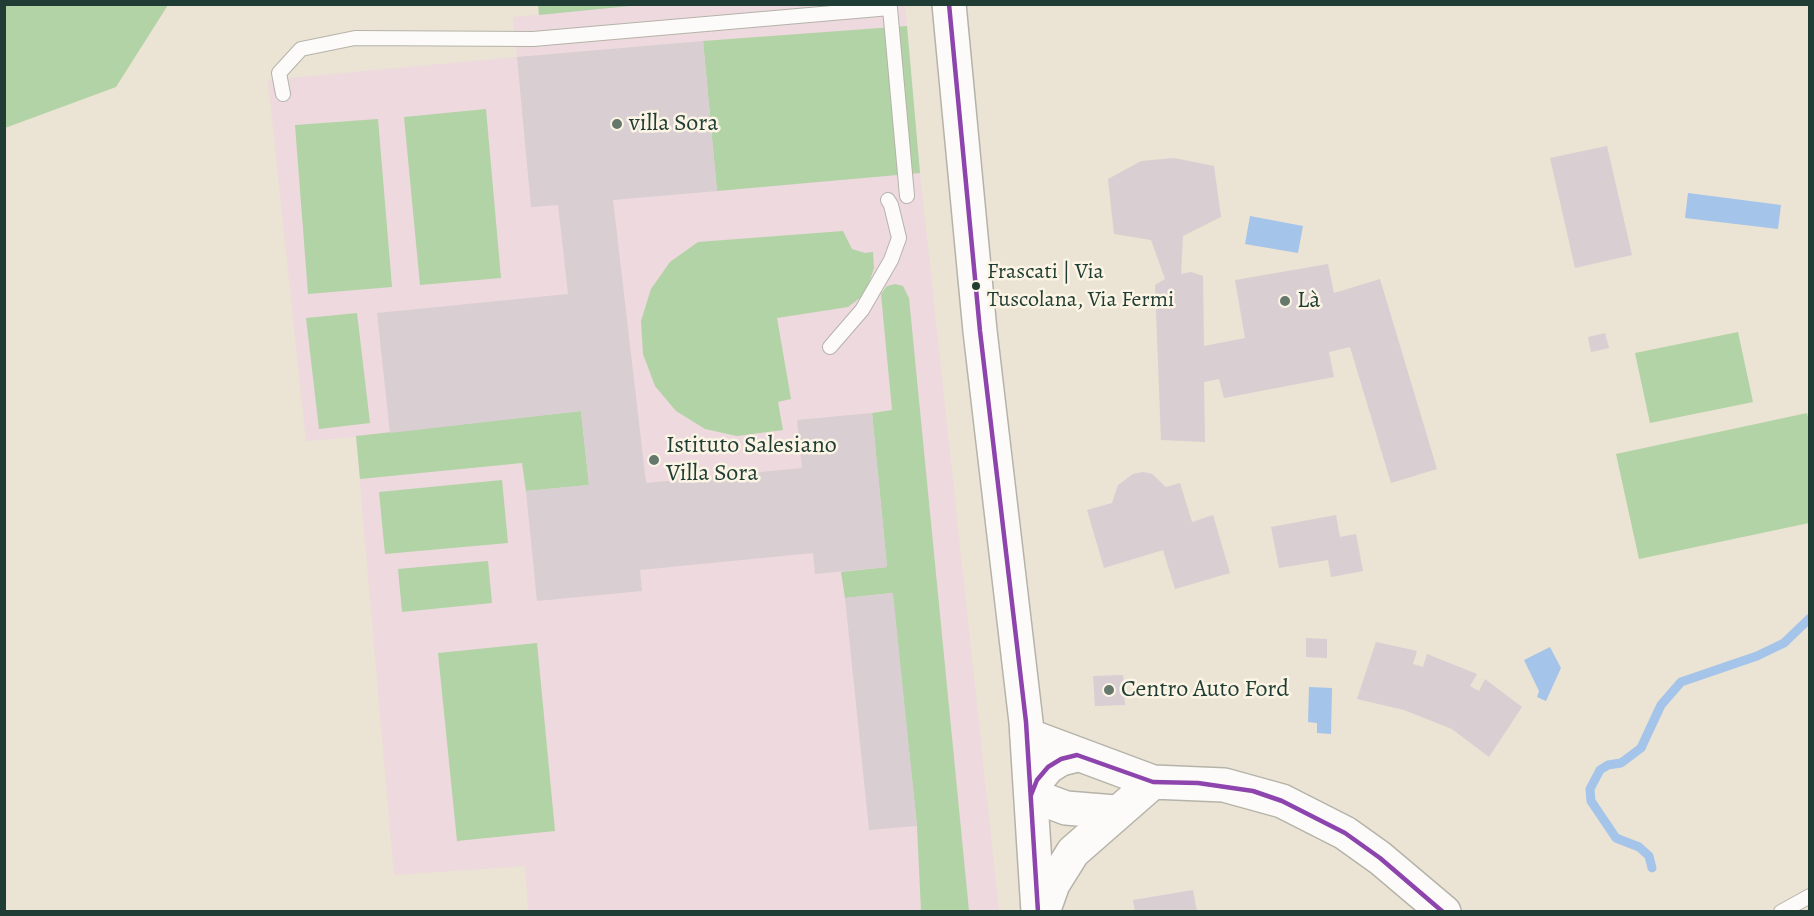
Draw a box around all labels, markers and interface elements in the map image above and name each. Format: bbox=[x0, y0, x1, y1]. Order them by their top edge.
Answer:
place label: villa Sora bbox=[629, 110, 718, 138]
marker: villa Sora bbox=[610, 117, 624, 131]
place label: Frascati | Via Tuscolana, Via Fermi bbox=[987, 260, 1174, 312]
marker: Frascati | Via Tuscolana, Via Fermi bbox=[970, 280, 982, 292]
place label: Là bbox=[1297, 287, 1320, 315]
marker: Là bbox=[1278, 294, 1292, 308]
place label: Istituto Salesiano Villa Sora bbox=[666, 432, 837, 488]
marker: Istituto Salesiano Villa Sora bbox=[647, 453, 661, 467]
place label: Centro Auto Ford bbox=[1121, 676, 1289, 704]
marker: Centro Auto Ford bbox=[1102, 683, 1116, 697]

